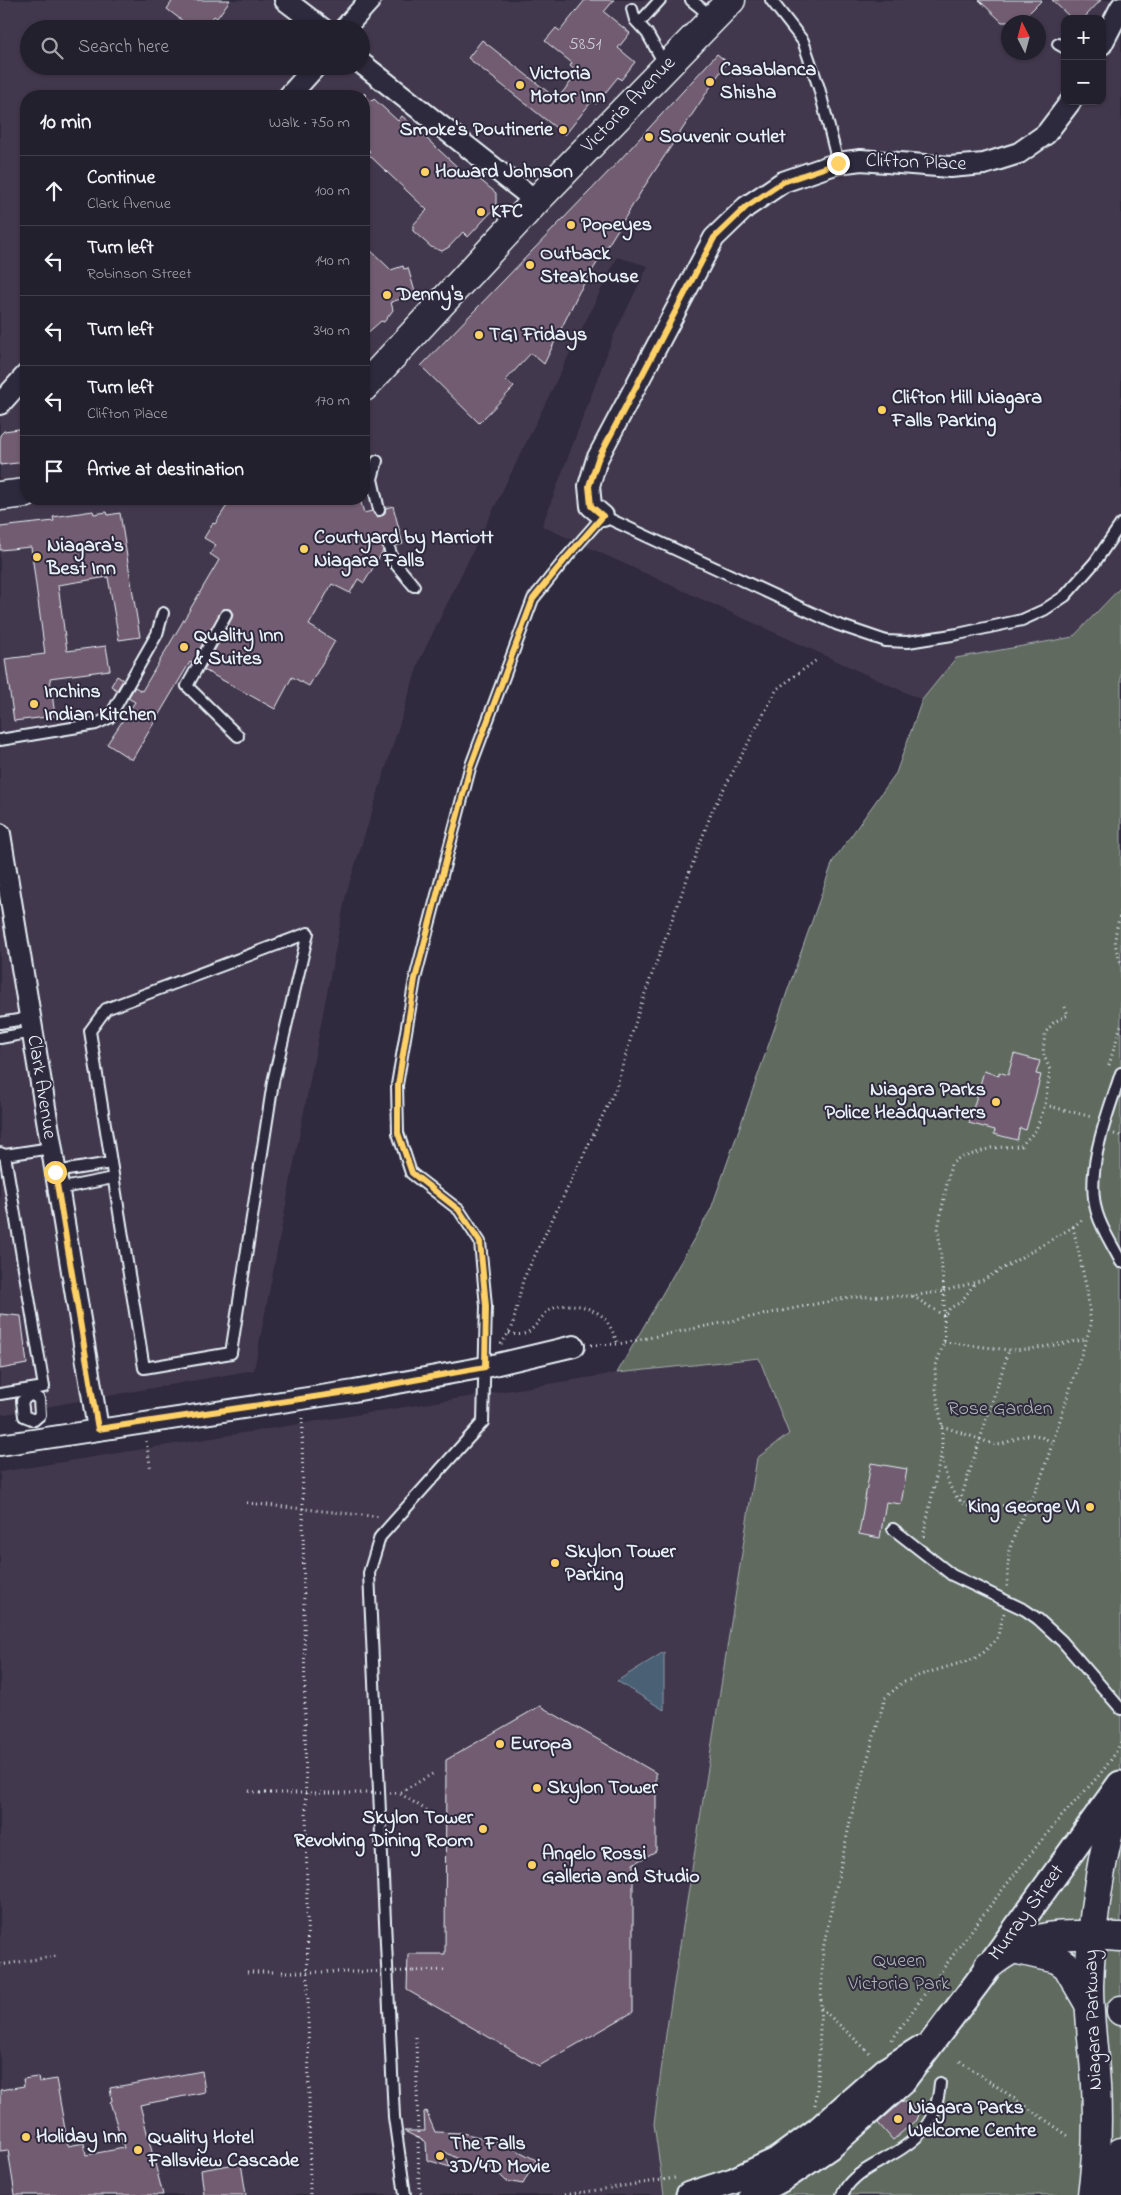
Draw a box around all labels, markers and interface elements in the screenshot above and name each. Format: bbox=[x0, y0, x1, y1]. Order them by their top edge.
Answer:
north arrow bbox=[1001, 15, 1046, 60]
map controls bbox=[1061, 15, 1106, 105]
button: + bbox=[1061, 15, 1106, 60]
search box bbox=[20, 20, 370, 75]
house number: 5851 bbox=[568, 32, 602, 58]
icon: search bbox=[38, 34, 66, 62]
text: Search here bbox=[78, 34, 169, 61]
street label: Victoria Avenue bbox=[574, 50, 683, 161]
place label: Casablanca Shisha bbox=[720, 56, 817, 108]
place label: Victoria Motor Inn bbox=[529, 60, 605, 112]
button: − bbox=[1061, 60, 1106, 105]
marker: Casablanca Shisha bbox=[704, 76, 716, 88]
marker: Victoria Motor Inn bbox=[514, 79, 526, 91]
text: 10 min bbox=[40, 108, 91, 138]
text: Walk · 750 m bbox=[269, 111, 350, 135]
place label: Smoke's Poutinerie bbox=[400, 116, 554, 145]
place label: Souvenir Outlet bbox=[659, 123, 786, 152]
marker: Smoke's Poutinerie bbox=[557, 124, 569, 136]
marker: Souvenir Outlet bbox=[643, 131, 655, 143]
street label: Clifton Place bbox=[865, 147, 967, 179]
route end bbox=[827, 152, 850, 175]
place label: Howard Johnson bbox=[435, 158, 573, 187]
text: Continue bbox=[87, 165, 155, 192]
marker: Howard Johnson bbox=[419, 166, 431, 178]
icon: ahead bbox=[40, 177, 68, 205]
text: 100 m bbox=[315, 179, 350, 203]
text: Clark Avenue bbox=[87, 192, 171, 216]
place label: KFC bbox=[491, 198, 523, 227]
marker: KFC bbox=[475, 206, 487, 218]
place label: Popeyes bbox=[581, 211, 652, 241]
marker: Popeyes bbox=[565, 219, 577, 231]
text: Turn left bbox=[87, 235, 154, 262]
place label: Outback Steakhouse bbox=[540, 240, 640, 292]
icon: left bbox=[40, 247, 68, 275]
text: 140 m bbox=[315, 249, 350, 273]
marker: Outback Steakhouse bbox=[524, 259, 536, 271]
text: Robinson Street bbox=[87, 262, 192, 286]
place label: Denny's bbox=[396, 281, 464, 311]
marker: Denny's bbox=[381, 289, 393, 301]
icon: left bbox=[40, 317, 68, 345]
text: Turn left bbox=[87, 317, 154, 344]
text: 340 m bbox=[313, 319, 350, 343]
place label: TGI Fridays bbox=[489, 321, 587, 351]
marker: TGI Fridays bbox=[473, 329, 485, 341]
text: Turn left bbox=[87, 375, 154, 402]
place label: Clifton Hill Niagara Falls Parking bbox=[891, 384, 1042, 437]
icon: left bbox=[40, 387, 68, 415]
text: 170 m bbox=[315, 389, 350, 413]
text: Clifton Place bbox=[87, 402, 168, 426]
marker: Clifton Hill Niagara Falls Parking bbox=[876, 404, 888, 416]
icon: arrive bbox=[40, 457, 68, 485]
text: Arrive at destination bbox=[87, 457, 244, 484]
place label: Courtyard by Marriott Niagara Falls bbox=[314, 524, 494, 577]
place label: Niagara's Best Inn bbox=[46, 532, 124, 584]
marker: Courtyard by Marriott Niagara Falls bbox=[298, 543, 310, 555]
marker: Niagara's Best Inn bbox=[31, 551, 43, 563]
place label: Quality Inn & Suites bbox=[193, 622, 283, 674]
marker: Quality Inn & Suites bbox=[178, 641, 190, 653]
place label: Inchins Indian Kitchen bbox=[44, 678, 156, 730]
marker: Inchins Indian Kitchen bbox=[28, 698, 40, 710]
street label: Clark Avenue bbox=[18, 1033, 64, 1141]
place label: Niagara Parks Police Headquarters bbox=[825, 1076, 986, 1128]
marker: Niagara Parks Police Headquarters bbox=[990, 1096, 1002, 1108]
route start bbox=[44, 1161, 67, 1184]
park label: Rose Garden bbox=[947, 1395, 1053, 1424]
place label: King George VI bbox=[968, 1493, 1080, 1523]
marker: King George VI bbox=[1084, 1501, 1096, 1513]
place label: Skylon Tower Parking bbox=[565, 1538, 676, 1591]
marker: Skylon Tower Parking bbox=[549, 1557, 561, 1569]
place label: Europa bbox=[510, 1730, 572, 1759]
marker: Europa bbox=[494, 1738, 506, 1750]
place label: Skylon Tower bbox=[547, 1774, 658, 1804]
marker: Skylon Tower bbox=[531, 1782, 543, 1794]
place label: Skylon Tower Revolving Dining Room bbox=[294, 1804, 474, 1857]
marker: Skylon Tower Revolving Dining Room bbox=[477, 1823, 489, 1835]
place label: Angelo Rossi Galleria and Studio bbox=[542, 1840, 700, 1892]
street label: Murray Street bbox=[982, 1858, 1072, 1967]
marker: Angelo Rossi Galleria and Studio bbox=[526, 1859, 538, 1871]
park label: Queen Victoria Park bbox=[847, 1947, 950, 1999]
street label: Niagara Parkway bbox=[1077, 1949, 1112, 2091]
place label: Niagara Parks Welcome Centre bbox=[908, 2094, 1037, 2146]
marker: Niagara Parks Welcome Centre bbox=[892, 2113, 904, 2125]
place label: Holiday Inn bbox=[36, 2123, 127, 2153]
place label: Quality Hotel Fallsview Cascade bbox=[147, 2124, 300, 2176]
place label: The Falls 3D/4D Movie bbox=[449, 2130, 551, 2182]
marker: Holiday Inn bbox=[20, 2131, 32, 2143]
marker: Quality Hotel Fallsview Cascade bbox=[132, 2144, 144, 2156]
marker: The Falls 3D/4D Movie bbox=[434, 2150, 446, 2162]

